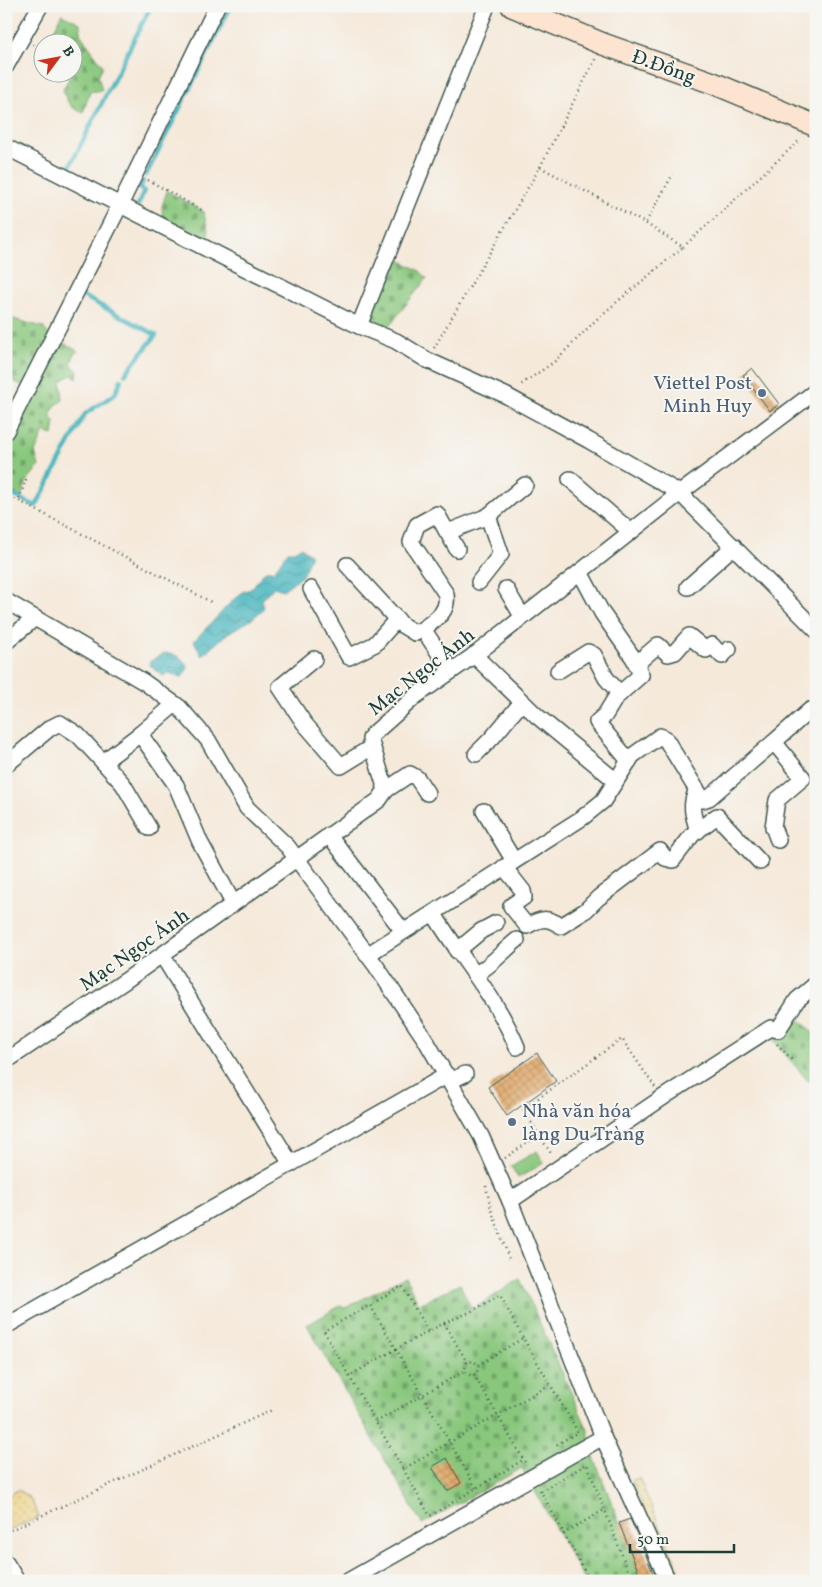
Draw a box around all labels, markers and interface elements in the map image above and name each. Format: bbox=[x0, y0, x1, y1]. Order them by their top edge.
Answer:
north arrow bbox=[32, 32, 82, 82]
text: B bbox=[57, 43, 78, 61]
street label: Đ.Đồng bbox=[627, 43, 699, 92]
place label: Viettel Post Minh Huy bbox=[653, 370, 752, 421]
marker: Viettel Post Minh Huy bbox=[756, 387, 768, 399]
street label: Mạc Ngọc Ánh bbox=[363, 622, 481, 723]
street label: Mạc Ngọc Ánh bbox=[75, 902, 196, 999]
place label: Nhà văn hóa làng Du Tràng bbox=[522, 1098, 645, 1149]
marker: Nhà văn hóa làng Du Tràng bbox=[506, 1116, 518, 1128]
scale bar bbox=[630, 1522, 733, 1554]
text: 50 m bbox=[637, 1530, 669, 1551]

